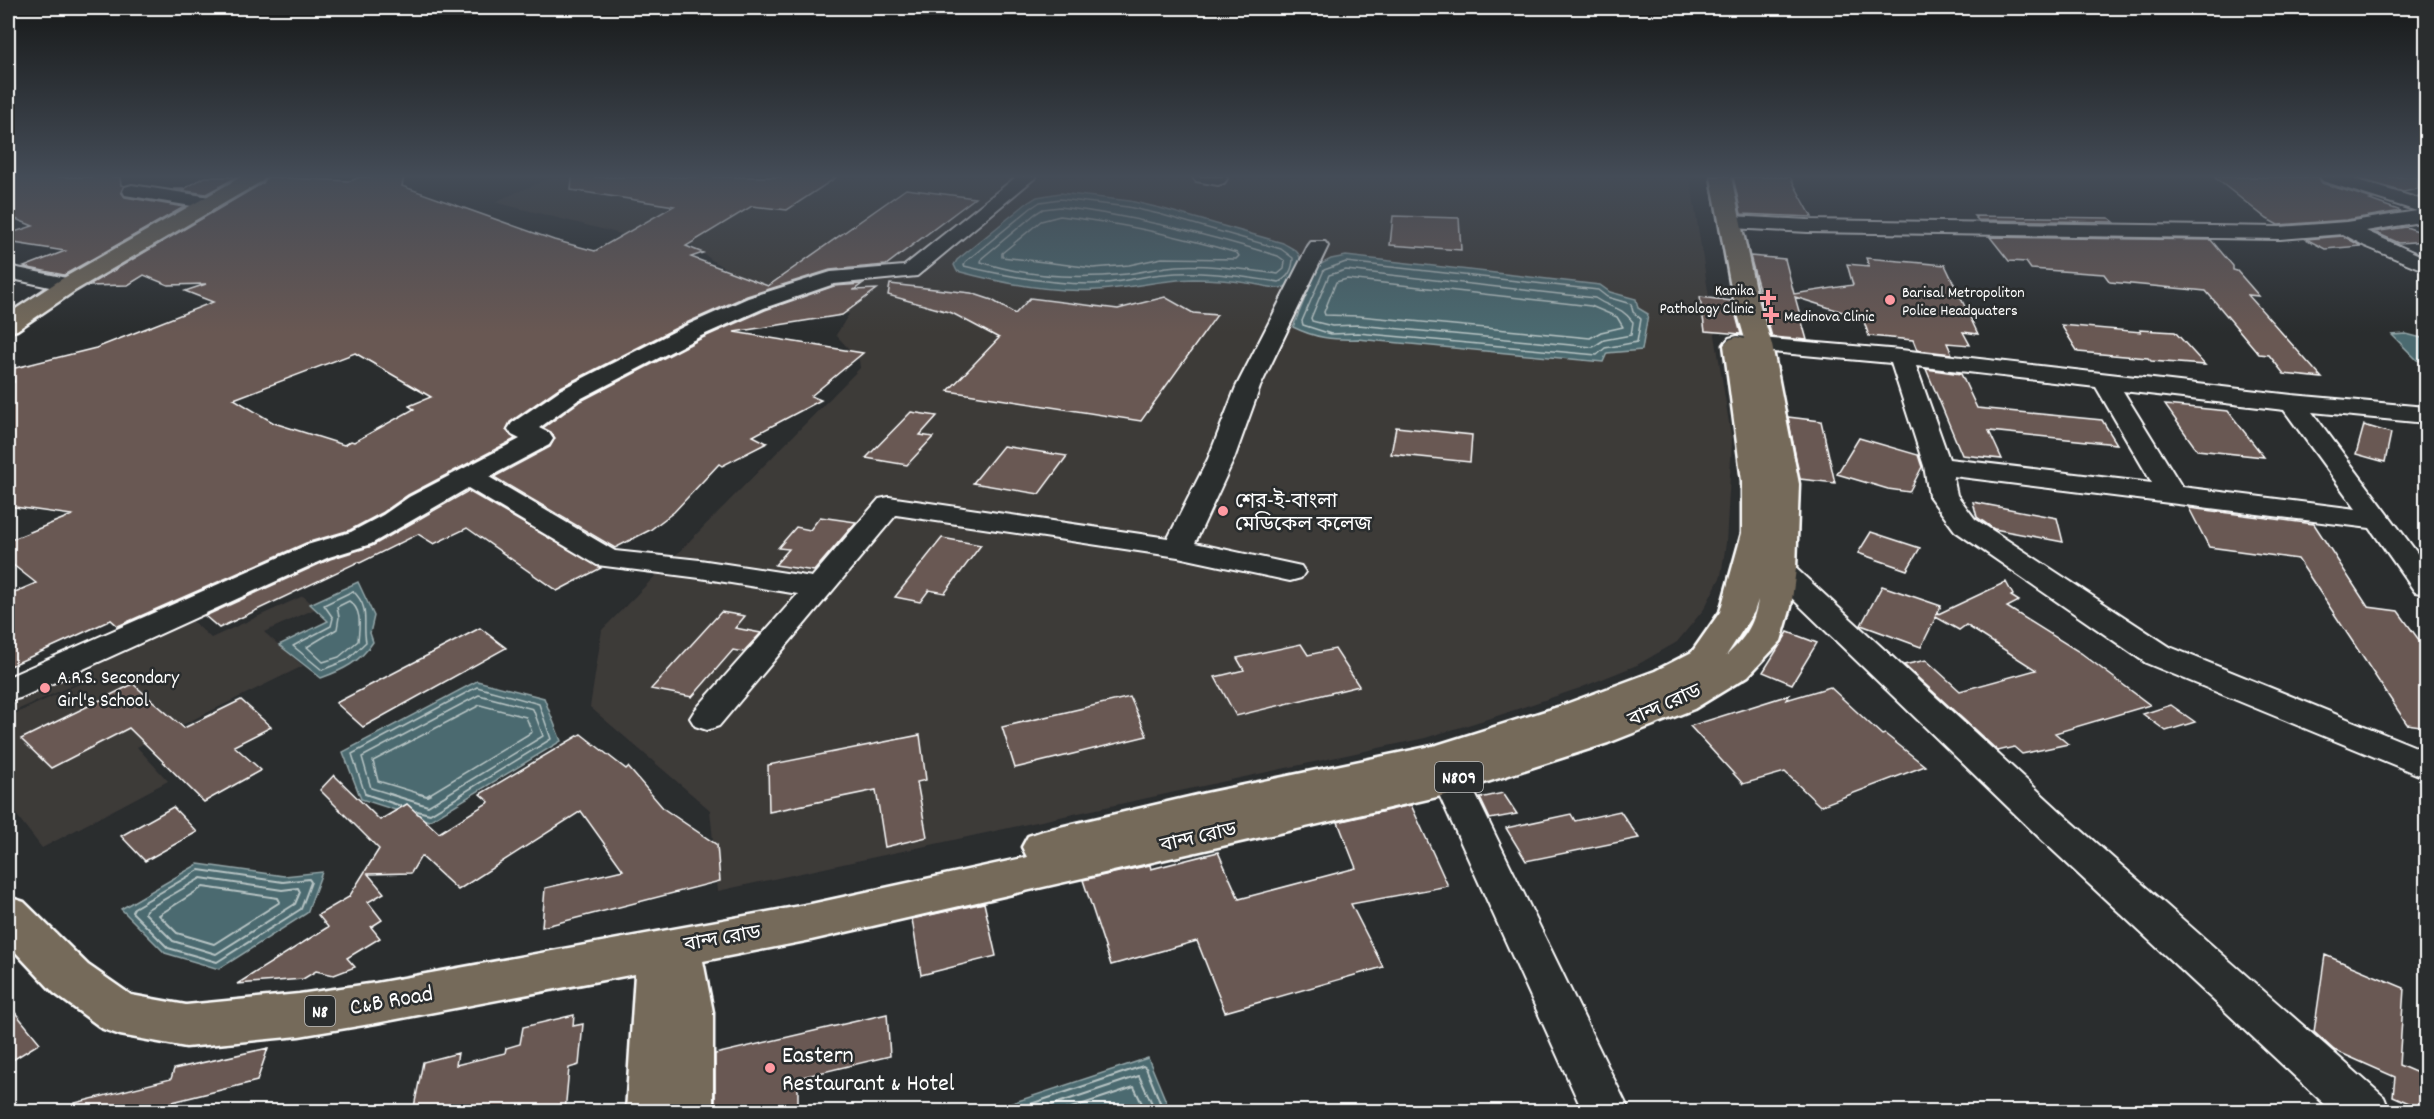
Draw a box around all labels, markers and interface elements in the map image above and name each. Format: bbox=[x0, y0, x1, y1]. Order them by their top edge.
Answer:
place label: Kanika Pathology Clinic bbox=[1659, 280, 1754, 321]
place label: Barisal Metropoliton Police Headquaters bbox=[1902, 282, 2025, 323]
marker: Kanika Pathology Clinic bbox=[1759, 289, 1777, 307]
marker: Barisal Metropoliton Police Headquaters bbox=[1883, 293, 1897, 307]
marker: Medinova Clinic bbox=[1762, 306, 1780, 324]
place label: Medinova Clinic bbox=[1784, 306, 1875, 329]
place label: শের-ই-বাংলা মেডিকেল কলেজ bbox=[1235, 488, 1373, 540]
marker: শের-ই-বাংলা মেডিকেল কলেজ bbox=[1216, 504, 1230, 518]
place label: A.R.S. Secondary Girl's School bbox=[57, 665, 180, 716]
street label: বান্দ রোড bbox=[1623, 678, 1707, 736]
marker: A.R.S. Secondary Girl's School bbox=[38, 681, 52, 695]
road number: N809 bbox=[1435, 762, 1483, 792]
street label: বান্দ রোড bbox=[1157, 816, 1240, 862]
street label: বান্দ রোড bbox=[681, 919, 764, 961]
street label: C&B Road bbox=[347, 978, 436, 1026]
road number: N8 bbox=[305, 996, 335, 1026]
place label: Eastern Restaurant & Hotel bbox=[782, 1040, 955, 1102]
marker: Eastern Restaurant & Hotel bbox=[763, 1061, 777, 1075]

